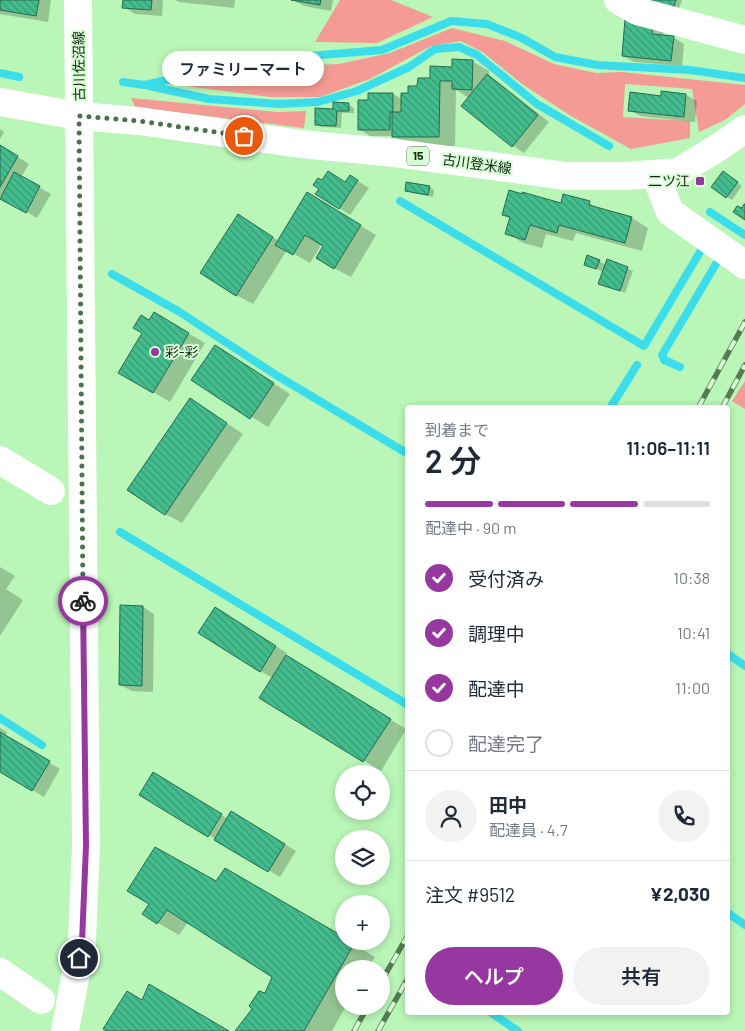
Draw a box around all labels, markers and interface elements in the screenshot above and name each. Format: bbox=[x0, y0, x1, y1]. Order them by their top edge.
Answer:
street label: 古川佐沼線 bbox=[69, 31, 88, 101]
callout: ファミリーマート bbox=[163, 51, 325, 86]
text: ファミリーマート bbox=[179, 59, 307, 78]
pin bbox=[223, 115, 265, 157]
icon: bag bbox=[230, 122, 258, 150]
road number: 15 bbox=[407, 146, 429, 166]
street label: 古川登米線 bbox=[441, 150, 513, 177]
place label: 二ツ江 bbox=[648, 172, 690, 189]
marker: 二ツ江 bbox=[694, 175, 706, 187]
place label: 彩‐彩 bbox=[165, 343, 199, 360]
marker: 彩‐彩 bbox=[149, 346, 161, 358]
text: 到着まで bbox=[425, 420, 489, 439]
text: 11:06–11:11 bbox=[626, 436, 710, 459]
text: 2 分 bbox=[425, 441, 481, 479]
text: 配達中 · 90 m bbox=[425, 518, 517, 537]
icon: check bbox=[425, 564, 453, 592]
text: 受付済み bbox=[468, 567, 544, 590]
text: 10:38 bbox=[673, 568, 710, 587]
courier bbox=[58, 576, 108, 626]
icon: bike bbox=[69, 587, 97, 615]
icon: check bbox=[425, 619, 453, 647]
text: 調理中 bbox=[468, 622, 525, 645]
text: 10:41 bbox=[677, 623, 710, 642]
icon: check bbox=[425, 674, 453, 702]
text: 配達中 bbox=[468, 677, 525, 700]
text: 11:00 bbox=[675, 678, 710, 697]
text: 配達完了 bbox=[468, 732, 544, 755]
map controls bbox=[335, 765, 390, 1015]
button: locate bbox=[335, 765, 390, 820]
button: person bbox=[425, 790, 477, 842]
button: phone bbox=[658, 790, 710, 842]
text: 田中 bbox=[489, 793, 527, 816]
text: 配達員 · 4.7 bbox=[489, 820, 568, 839]
button: layers bbox=[335, 830, 390, 885]
text: ¥2,030 bbox=[650, 882, 710, 905]
text: 注文 #9512 bbox=[425, 883, 515, 906]
button: + bbox=[335, 895, 390, 950]
pin bbox=[58, 937, 100, 979]
icon: home bbox=[65, 944, 93, 972]
button: ヘルプ bbox=[425, 947, 563, 1005]
button: 共有 bbox=[573, 947, 710, 1005]
button: − bbox=[335, 960, 390, 1015]

